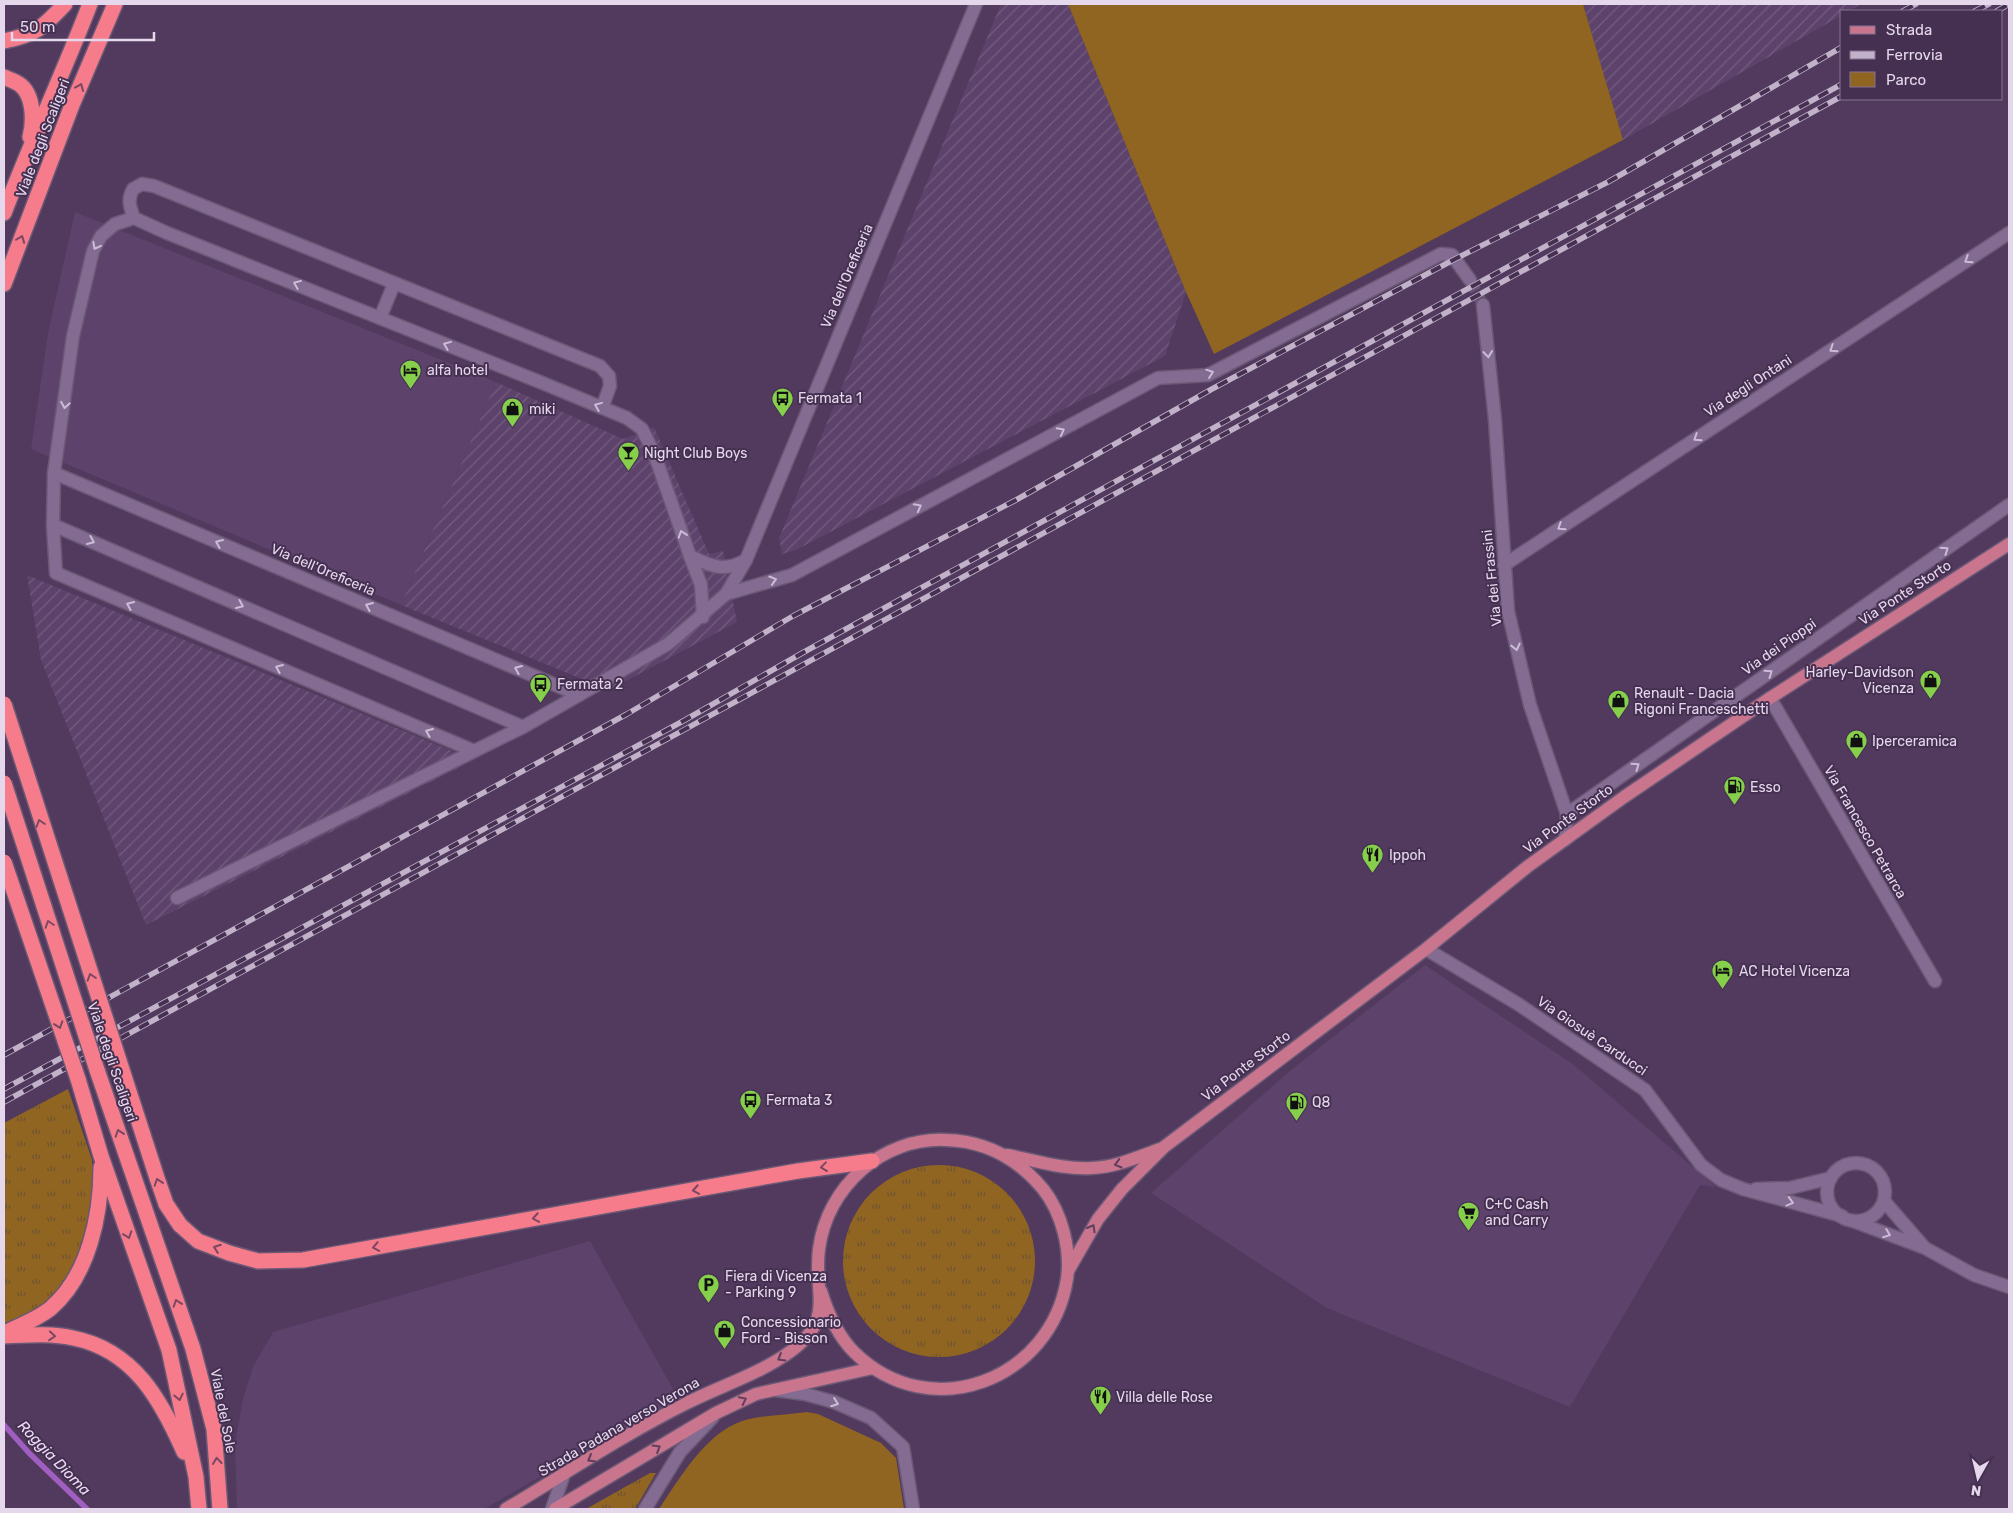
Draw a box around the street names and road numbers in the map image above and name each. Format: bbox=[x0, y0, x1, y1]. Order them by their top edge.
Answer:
street label: Viale degli Scaligeri bbox=[13, 76, 73, 200]
street label: Via dell'Oreficeria bbox=[817, 221, 877, 331]
street label: Via degli Ontani bbox=[1701, 351, 1795, 421]
street label: Via dei Frassini bbox=[1478, 529, 1506, 627]
street label: Via dell'Oreficeria bbox=[268, 540, 378, 600]
street label: Via Ponte Storto bbox=[1856, 557, 1954, 629]
street label: Via dei Pioppi bbox=[1738, 615, 1820, 679]
street label: Via Francesco Petrarca bbox=[1820, 762, 1910, 902]
street label: Via Ponte Storto bbox=[1520, 781, 1616, 857]
street label: Via Giosuè Carducci bbox=[1534, 993, 1650, 1079]
street label: Viale degli Scaligeri bbox=[84, 1000, 140, 1124]
street label: Via Ponte Storto bbox=[1198, 1027, 1294, 1105]
street label: Viale del Sole bbox=[206, 1367, 240, 1455]
street label: Strada Padana verso Verona bbox=[535, 1374, 703, 1480]

